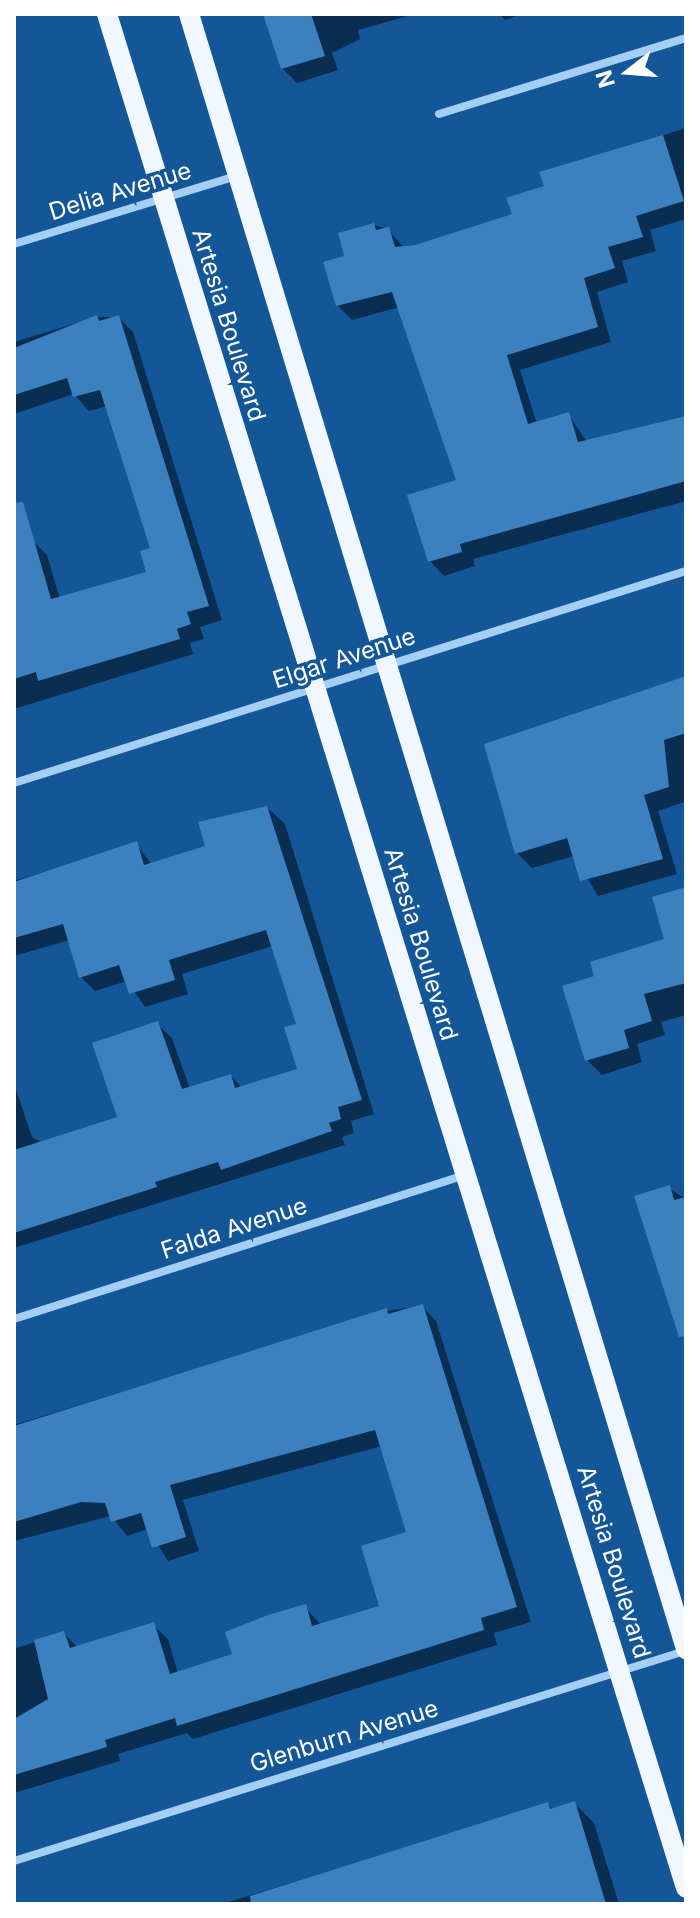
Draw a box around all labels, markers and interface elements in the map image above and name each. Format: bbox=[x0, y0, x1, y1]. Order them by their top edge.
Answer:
north arrow bbox=[588, 32, 668, 112]
text: N bbox=[590, 67, 620, 91]
street label: Delia Avenue bbox=[45, 156, 195, 226]
street label: Artesia Boulevard bbox=[186, 225, 272, 425]
street label: Elgar Avenue bbox=[269, 621, 419, 695]
street label: Artesia Boulevard bbox=[378, 844, 464, 1044]
street label: Falda Avenue bbox=[157, 1191, 311, 1265]
street label: Artesia Boulevard bbox=[571, 1462, 657, 1662]
street label: Glenburn Avenue bbox=[246, 1694, 442, 1778]

